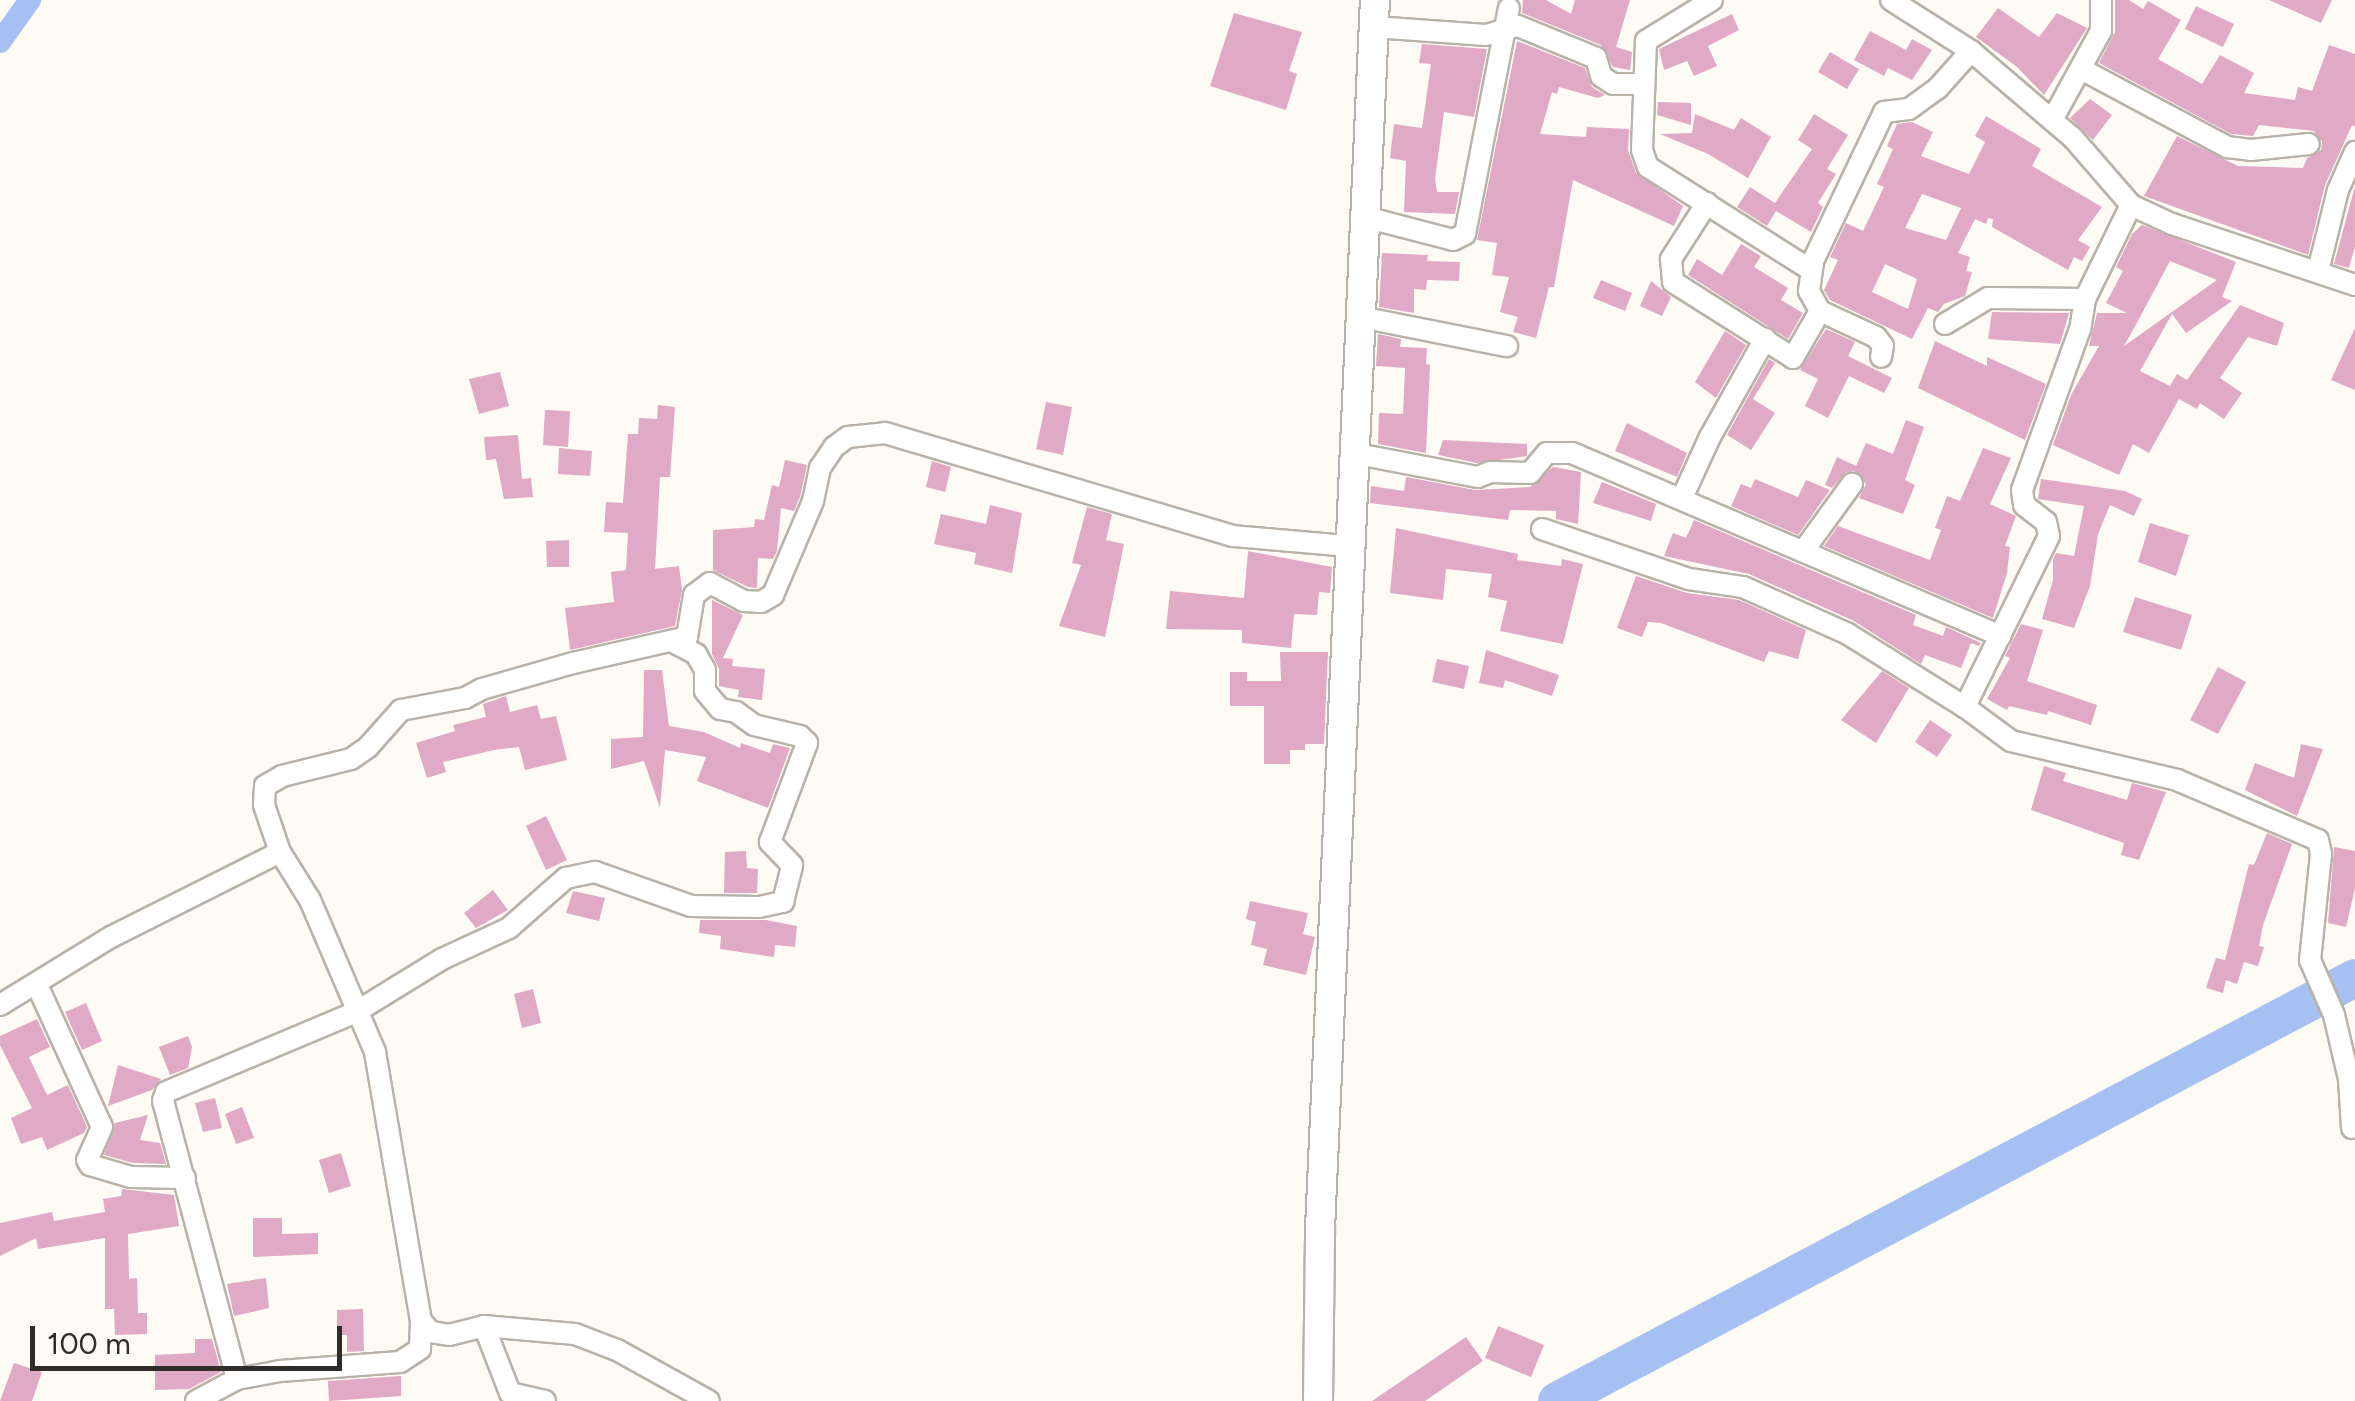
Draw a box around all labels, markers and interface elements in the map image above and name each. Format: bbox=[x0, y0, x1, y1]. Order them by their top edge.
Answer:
scale bar bbox=[35, 1306, 348, 1368]
text: 100 m bbox=[47, 1325, 131, 1362]

